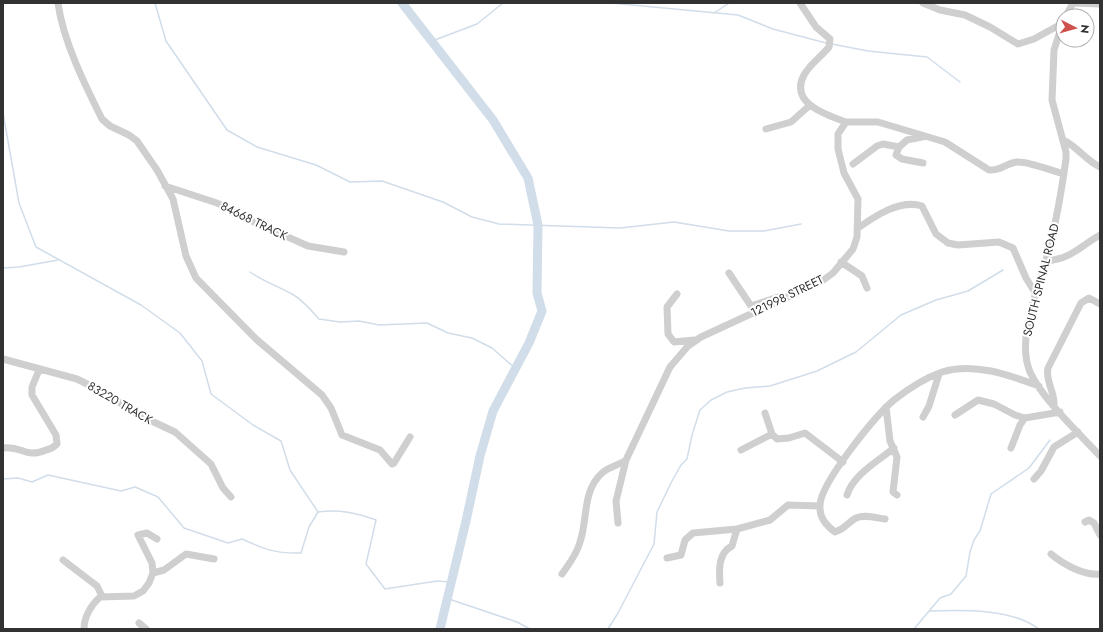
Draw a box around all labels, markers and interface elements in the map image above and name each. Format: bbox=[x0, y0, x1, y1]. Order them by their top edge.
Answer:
north arrow bbox=[1055, 8, 1095, 48]
text: N bbox=[1077, 24, 1093, 34]
street label: 84668 TRACK bbox=[218, 197, 291, 245]
street label: SOUTH SPINAL ROAD bbox=[1018, 222, 1064, 338]
street label: 121998 STREET bbox=[747, 270, 827, 321]
street label: 83220 TRACK bbox=[84, 377, 156, 429]

